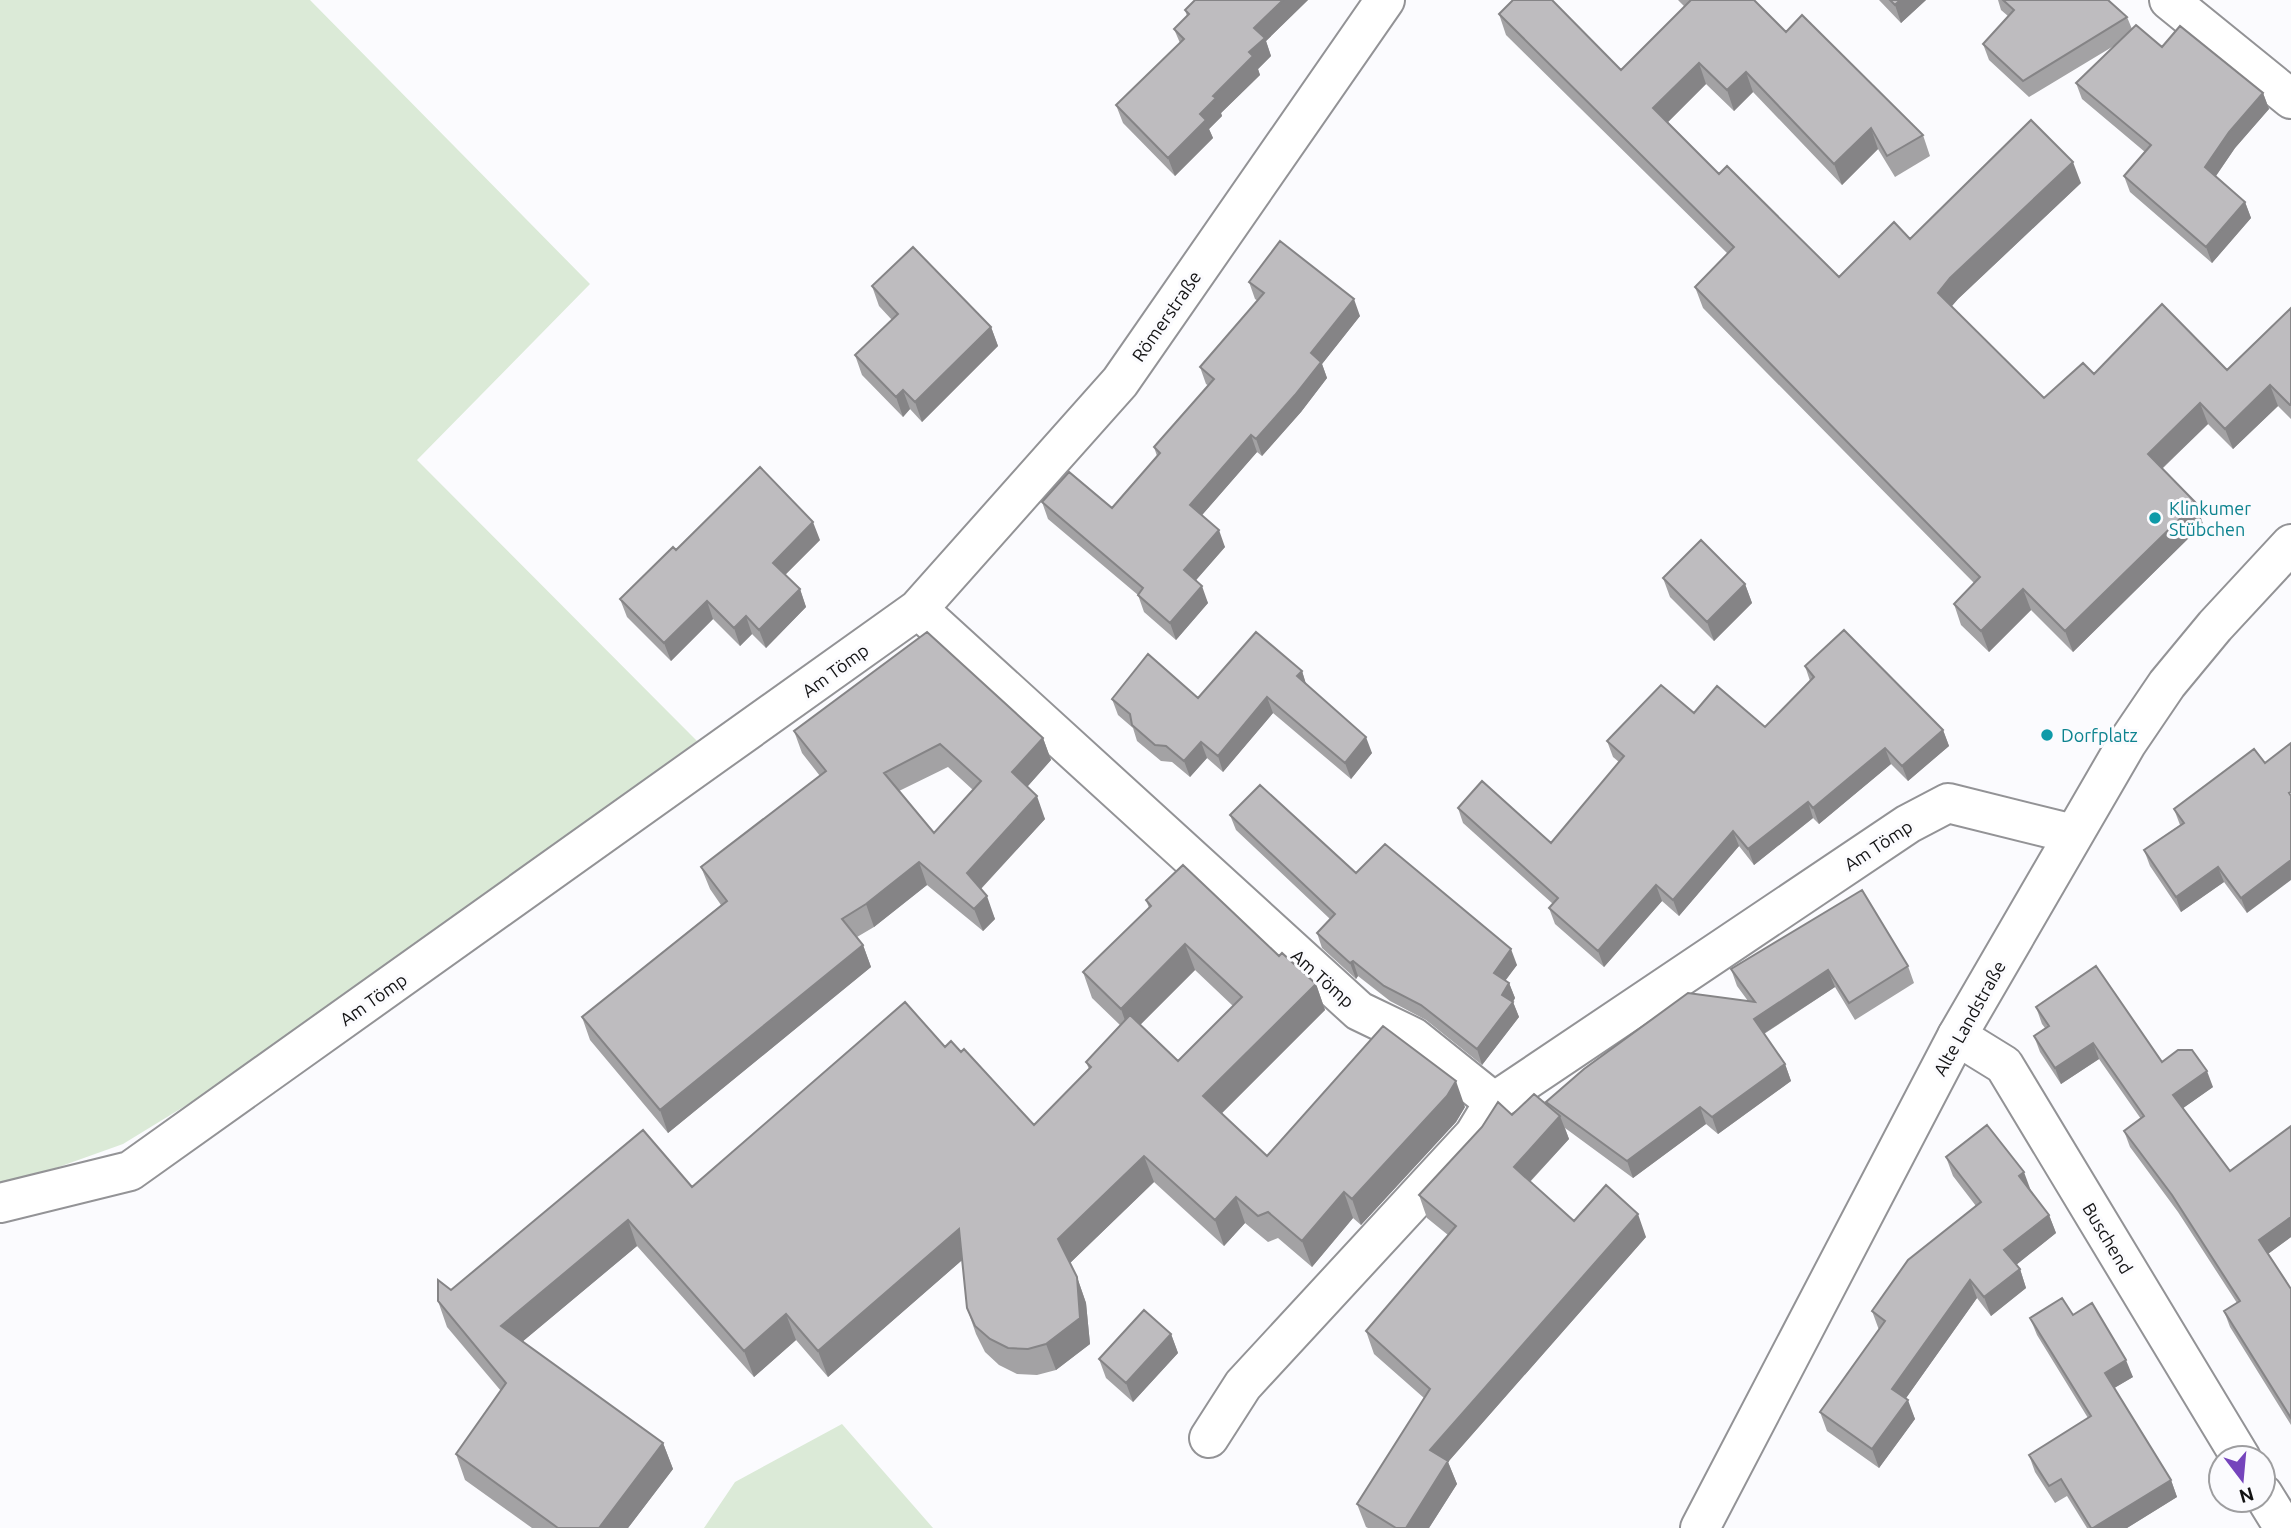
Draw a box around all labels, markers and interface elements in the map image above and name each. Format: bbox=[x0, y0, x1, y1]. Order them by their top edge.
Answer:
street label: Römerstraße bbox=[1127, 267, 1205, 365]
place label: Klinkumer Stübchen bbox=[2169, 498, 2251, 539]
marker: Klinkumer Stübchen bbox=[2147, 510, 2163, 526]
street label: Am Tömp bbox=[798, 639, 872, 701]
place label: Dorfplatz bbox=[2061, 725, 2138, 745]
marker: Dorfplatz bbox=[2039, 727, 2055, 743]
street label: Am Tömp bbox=[1840, 816, 1916, 874]
street label: Am Tömp bbox=[1288, 945, 1358, 1011]
street label: Alte Landstraße bbox=[1929, 957, 2009, 1079]
street label: Am Tömp bbox=[336, 969, 410, 1029]
street label: Buschend bbox=[2079, 1199, 2137, 1277]
north arrow bbox=[2207, 1444, 2277, 1514]
text: N bbox=[2237, 1483, 2257, 1508]

